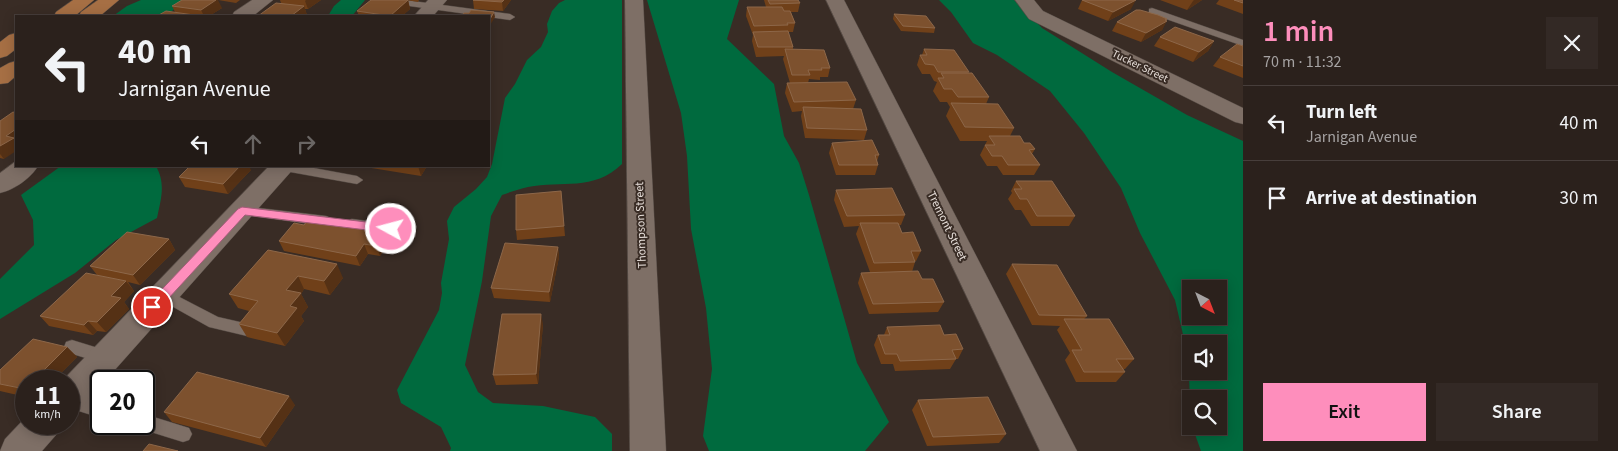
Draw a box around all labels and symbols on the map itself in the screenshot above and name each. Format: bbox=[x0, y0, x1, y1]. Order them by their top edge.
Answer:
street label: Tucker Street bbox=[1109, 46, 1171, 86]
street label: Thompson Street bbox=[631, 181, 651, 269]
street label: Tremont Street bbox=[923, 188, 971, 264]
position arrow bbox=[364, 202, 416, 254]
north arrow bbox=[1182, 280, 1228, 325]
pin bbox=[131, 286, 173, 328]
speed limit sign: 20 bbox=[90, 370, 155, 435]

